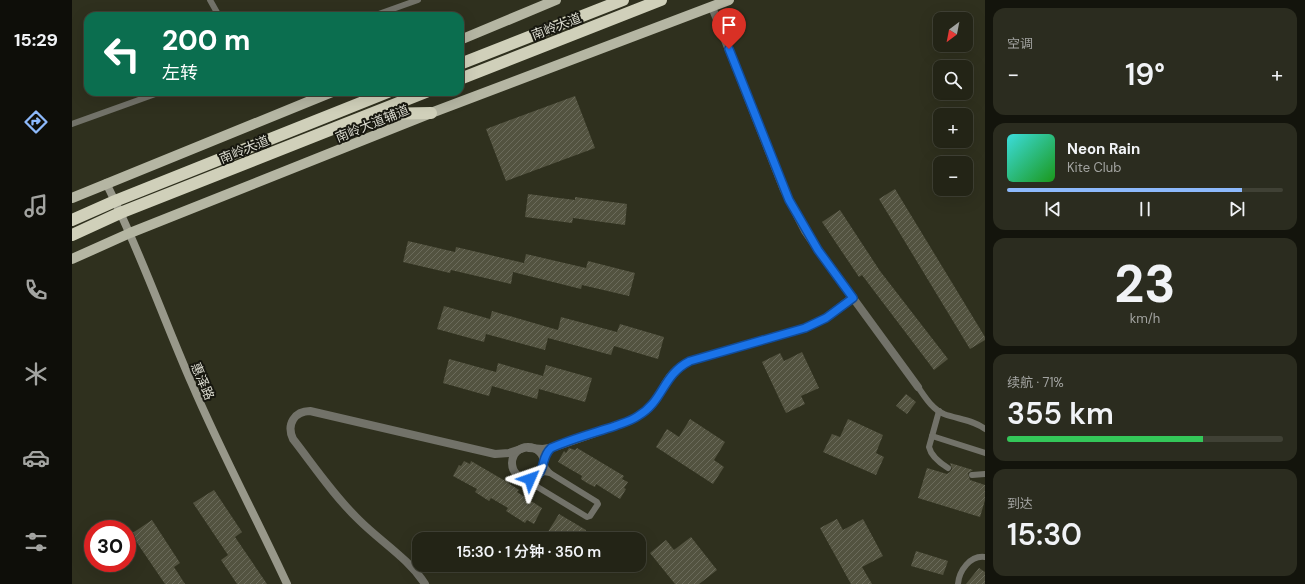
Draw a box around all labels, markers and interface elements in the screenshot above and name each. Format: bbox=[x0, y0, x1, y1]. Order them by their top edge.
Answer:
pin bbox=[712, 8, 746, 49]
street label: 南岭大道 bbox=[529, 9, 584, 44]
north arrow bbox=[933, 12, 973, 52]
map controls bbox=[933, 12, 973, 196]
icon: arrive bbox=[718, 14, 740, 36]
text: 200 m bbox=[162, 22, 250, 59]
text: 15:29 bbox=[14, 28, 58, 52]
icon: left bbox=[96, 28, 148, 80]
text: 空调 bbox=[1007, 35, 1033, 52]
text: 19° bbox=[1125, 55, 1165, 94]
button: search bbox=[933, 60, 973, 100]
text: − bbox=[1007, 60, 1019, 89]
text: + bbox=[1271, 60, 1283, 89]
text: 左转 bbox=[162, 61, 198, 85]
street label: 南岭大道辅道 bbox=[333, 101, 412, 146]
icon: directions bbox=[22, 108, 50, 136]
button: + bbox=[933, 108, 973, 148]
street label: 南岭大道 bbox=[217, 132, 271, 167]
text: Neon Rain bbox=[1067, 139, 1140, 159]
button: − bbox=[933, 156, 973, 196]
text: Kite Club bbox=[1067, 159, 1121, 176]
icon: music bbox=[22, 192, 50, 220]
icon: previous bbox=[1042, 198, 1064, 220]
icon: pause bbox=[1134, 198, 1156, 220]
icon: next bbox=[1226, 198, 1248, 220]
text: 23 bbox=[1114, 250, 1176, 318]
icon: phone bbox=[22, 276, 50, 304]
text: km/h bbox=[1130, 310, 1160, 327]
icon: climate bbox=[22, 360, 50, 388]
street label: 惠泽路 bbox=[187, 360, 218, 402]
text: 续航 · 71% bbox=[1007, 374, 1064, 391]
text: 355 km bbox=[1007, 394, 1114, 433]
icon: car bbox=[22, 444, 50, 472]
position arrow bbox=[509, 458, 551, 500]
text: 到达 bbox=[1007, 495, 1033, 512]
text: 15:30 bbox=[1007, 515, 1082, 554]
speed limit sign: 30 bbox=[84, 520, 136, 572]
icon: filters bbox=[22, 528, 50, 556]
text: 15:30 · 1 分钟 · 350 m bbox=[457, 542, 601, 562]

